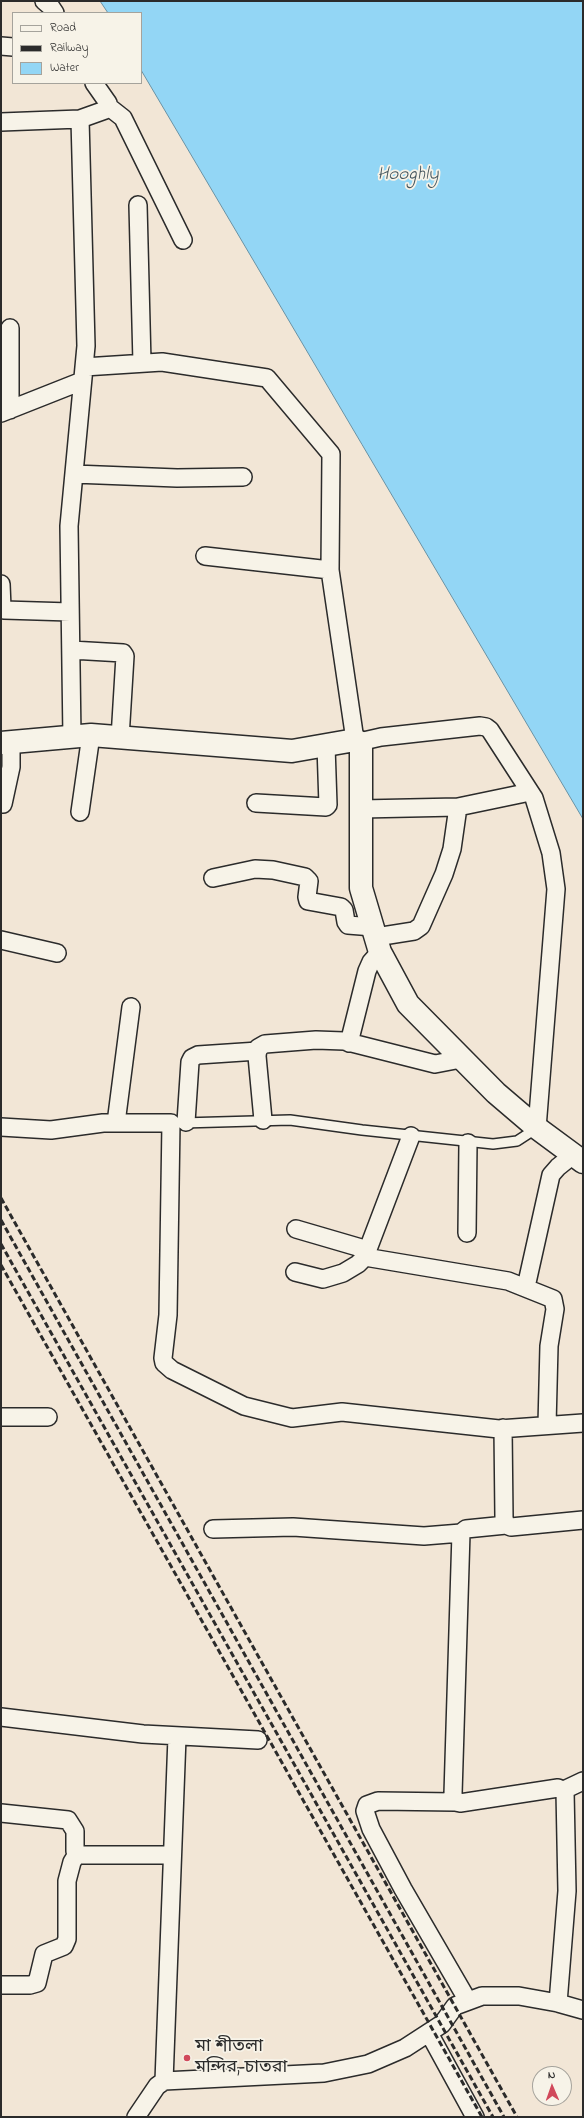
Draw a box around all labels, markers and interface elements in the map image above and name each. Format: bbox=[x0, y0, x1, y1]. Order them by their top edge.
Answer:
legend bbox=[12, 12, 142, 84]
text: Road bbox=[50, 19, 76, 37]
text: Railway bbox=[50, 39, 88, 57]
text: Water bbox=[50, 59, 79, 77]
water label: Hooghly bbox=[377, 165, 439, 187]
place label: মা শীতলা মন্দির, চাতরা bbox=[195, 2037, 287, 2080]
marker: মা শীতলা মন্দির, চাতরা bbox=[182, 2053, 192, 2063]
north arrow bbox=[532, 2066, 572, 2106]
text: N bbox=[548, 2067, 556, 2083]

